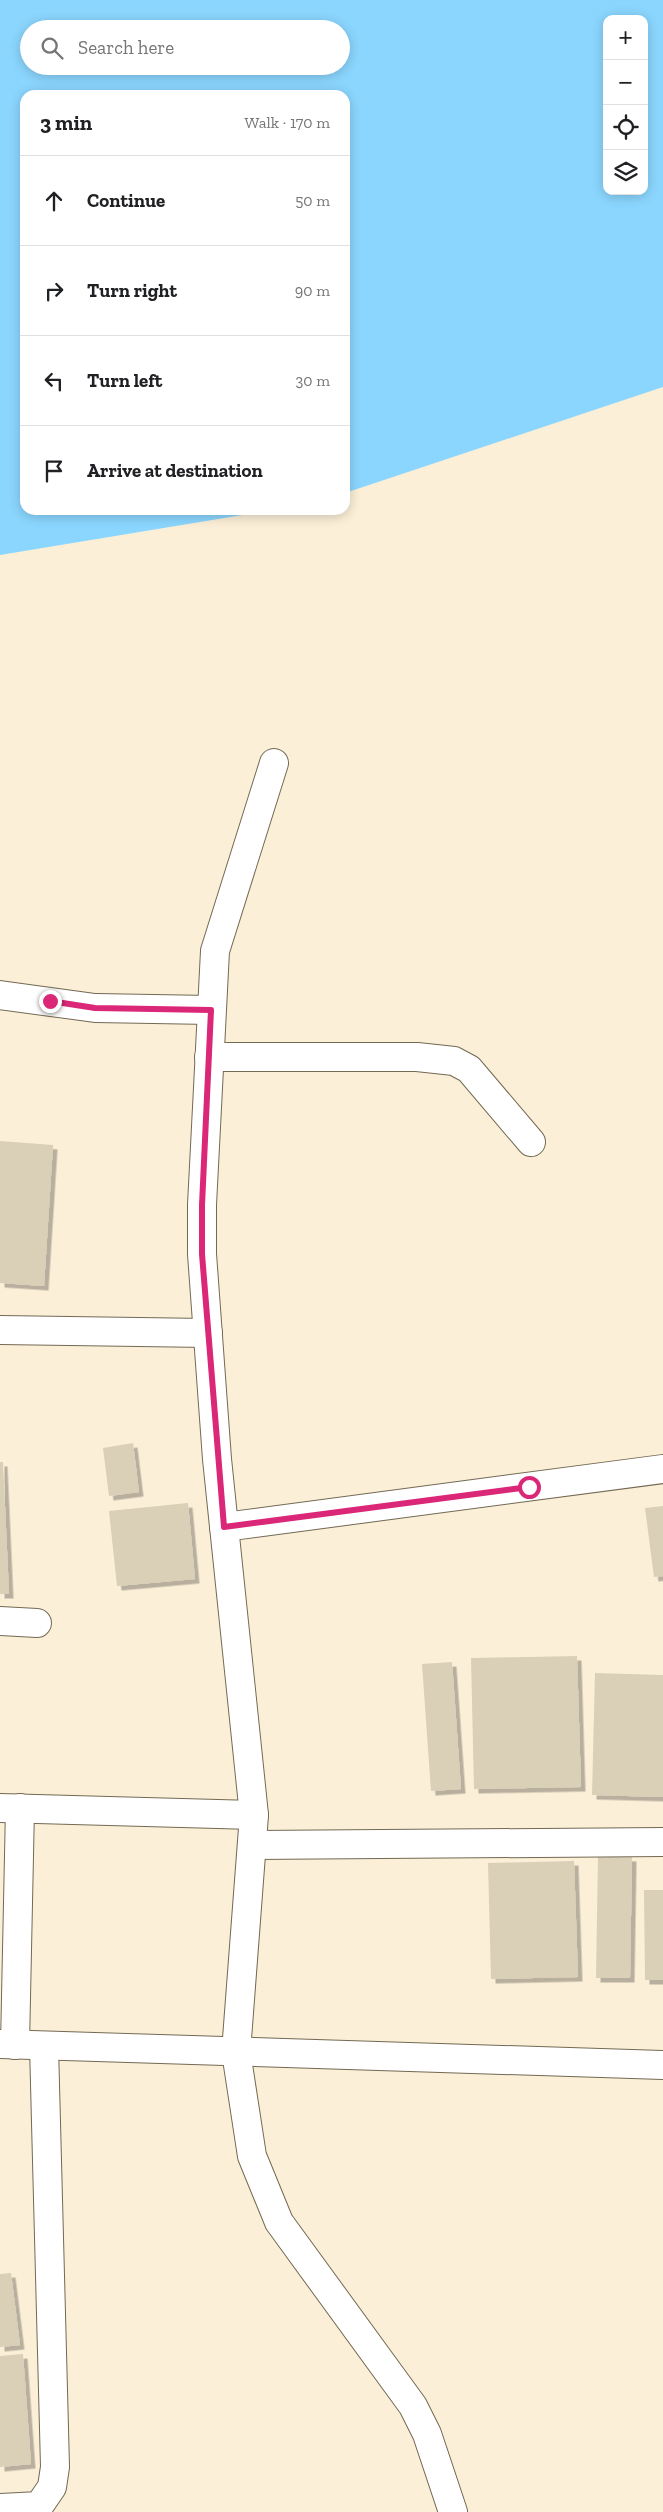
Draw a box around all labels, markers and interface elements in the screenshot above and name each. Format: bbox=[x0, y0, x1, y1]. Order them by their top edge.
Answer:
map controls bbox=[603, 15, 648, 195]
button: + bbox=[603, 15, 648, 60]
search box bbox=[20, 20, 350, 75]
icon: search bbox=[38, 34, 66, 62]
text: Search here bbox=[78, 36, 174, 59]
button: − bbox=[603, 60, 648, 105]
button: locate bbox=[603, 105, 648, 150]
text: 3 min bbox=[40, 110, 92, 135]
text: Walk · 170 m bbox=[245, 113, 330, 132]
button: layers bbox=[603, 150, 648, 195]
icon: ahead bbox=[40, 187, 68, 215]
text: Continue bbox=[87, 189, 165, 212]
text: 50 m bbox=[295, 191, 330, 210]
icon: right bbox=[40, 277, 68, 305]
text: Turn right bbox=[87, 279, 177, 302]
text: 90 m bbox=[295, 281, 330, 300]
icon: left bbox=[40, 367, 68, 395]
text: Turn left bbox=[87, 369, 162, 392]
text: 30 m bbox=[296, 371, 330, 390]
icon: arrive bbox=[40, 457, 68, 485]
text: Arrive at destination bbox=[87, 459, 263, 482]
route end bbox=[39, 990, 62, 1013]
route start bbox=[518, 1476, 541, 1499]

